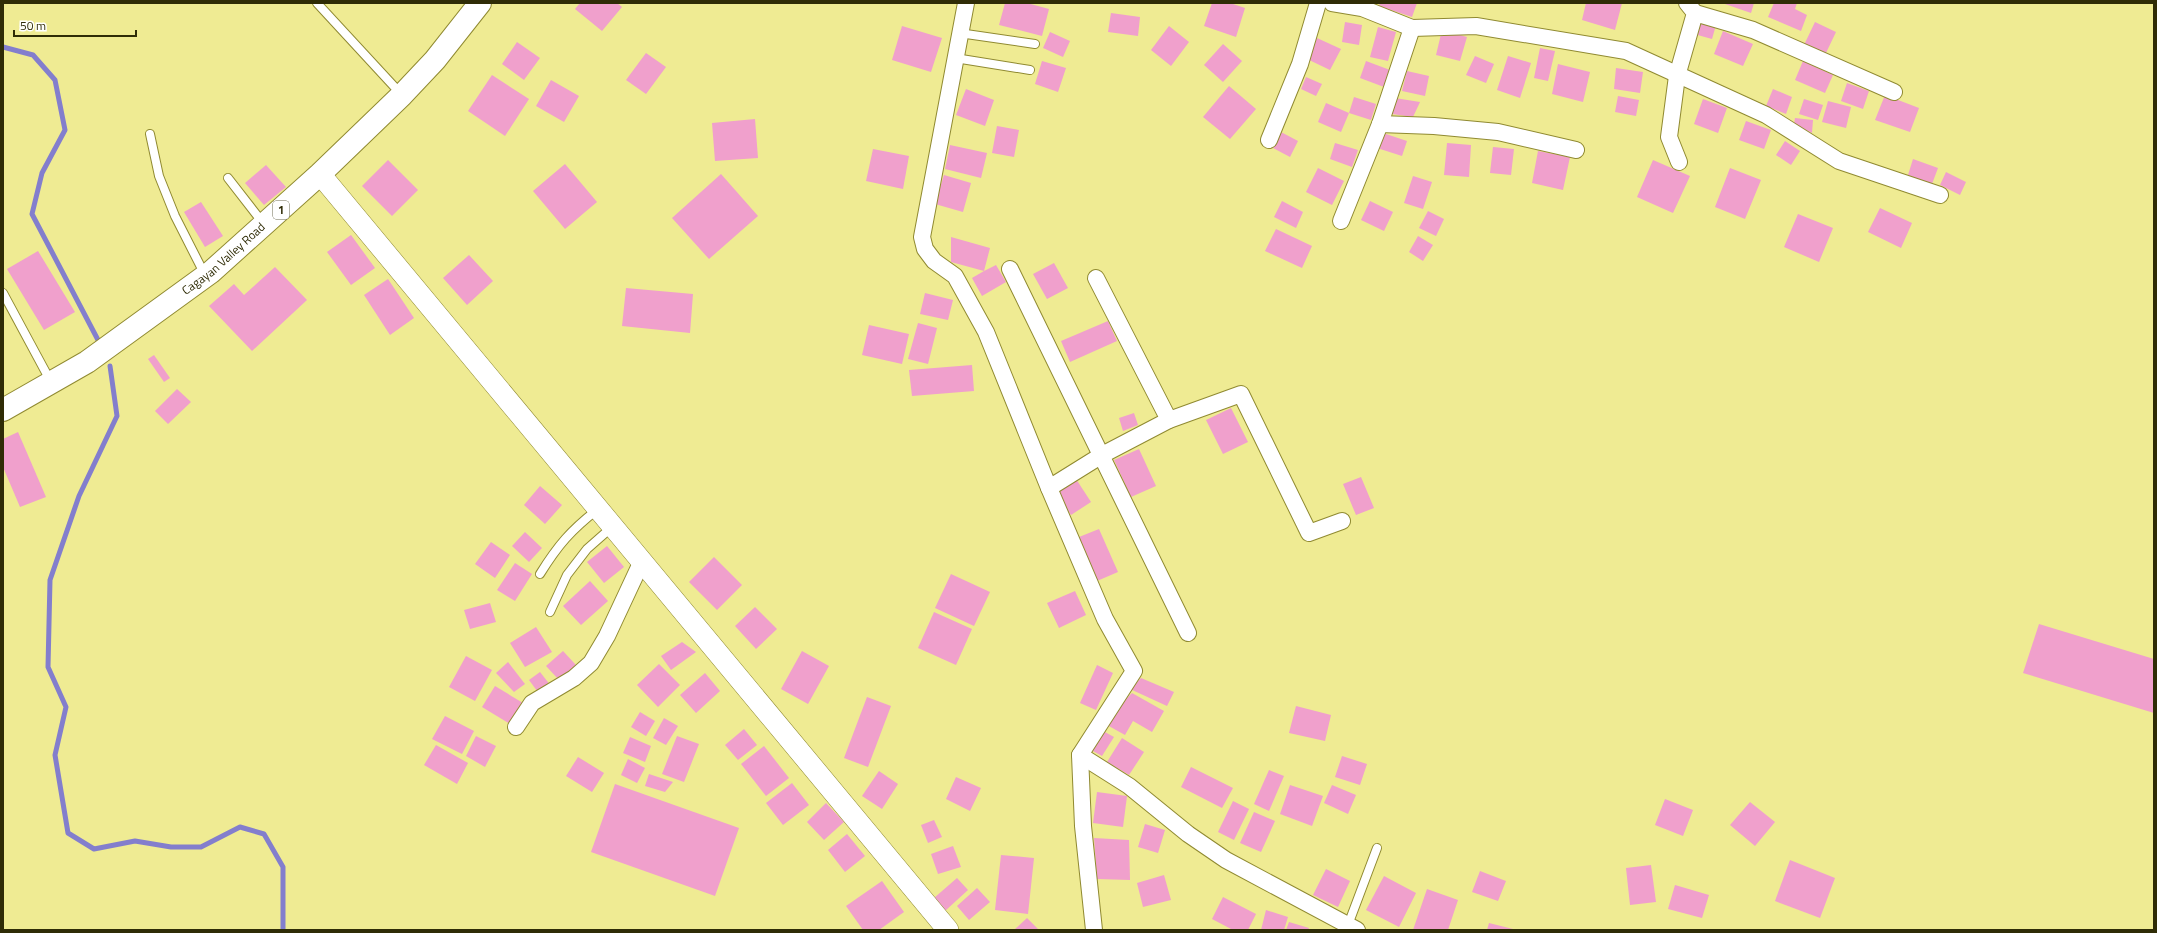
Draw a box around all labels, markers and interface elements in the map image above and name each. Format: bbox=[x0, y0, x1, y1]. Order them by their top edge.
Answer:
scale bar bbox=[14, 12, 136, 38]
text: 50 m bbox=[20, 16, 46, 35]
road number: 1 bbox=[273, 201, 289, 219]
street label: Cagayan Valley Road bbox=[178, 218, 269, 299]

